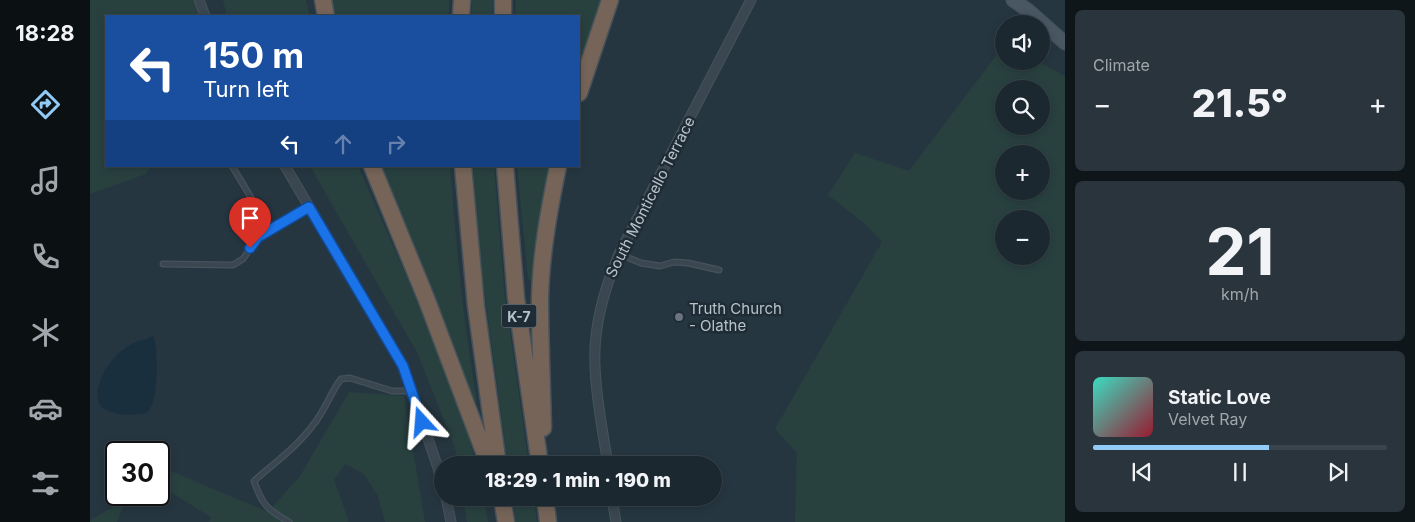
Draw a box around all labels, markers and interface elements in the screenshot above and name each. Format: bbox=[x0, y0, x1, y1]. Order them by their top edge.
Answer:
map controls bbox=[995, 15, 1050, 265]
button: sound bbox=[995, 15, 1050, 70]
text: 18:28 bbox=[15, 20, 75, 46]
text: 150 m bbox=[203, 34, 304, 76]
icon: left bbox=[120, 35, 185, 100]
text: Climate bbox=[1093, 55, 1150, 75]
text: Turn left bbox=[203, 76, 289, 102]
button: search bbox=[995, 80, 1050, 135]
text: 21.5° bbox=[1192, 80, 1288, 126]
icon: directions bbox=[28, 87, 63, 122]
text: − bbox=[1093, 87, 1112, 121]
text: + bbox=[1368, 87, 1387, 121]
street label: South Monticello Terrace bbox=[601, 113, 699, 281]
icon: left bbox=[276, 130, 304, 158]
icon: ahead bbox=[329, 130, 357, 158]
icon: right bbox=[382, 130, 410, 158]
button: + bbox=[995, 145, 1050, 200]
icon: music bbox=[28, 163, 63, 198]
pin bbox=[229, 197, 271, 248]
icon: arrive bbox=[236, 204, 264, 232]
button: − bbox=[995, 210, 1050, 265]
text: 21 bbox=[1206, 212, 1274, 291]
icon: phone bbox=[28, 239, 63, 274]
text: km/h bbox=[1221, 284, 1259, 304]
place label: Truth Church - Olathe bbox=[689, 299, 782, 335]
road number: K-7 bbox=[502, 304, 536, 328]
marker: Truth Church - Olathe bbox=[673, 311, 685, 323]
icon: climate bbox=[28, 315, 63, 350]
text: Static Love bbox=[1168, 386, 1271, 409]
icon: car bbox=[28, 391, 63, 426]
position arrow bbox=[395, 395, 447, 447]
text: Velvet Ray bbox=[1168, 409, 1247, 429]
speed limit sign: 30 bbox=[105, 441, 170, 506]
icon: previous bbox=[1128, 458, 1156, 486]
icon: pause bbox=[1226, 458, 1254, 486]
icon: next bbox=[1324, 458, 1352, 486]
icon: filters bbox=[28, 466, 63, 501]
text: 18:29 · 1 min · 190 m bbox=[485, 469, 671, 492]

